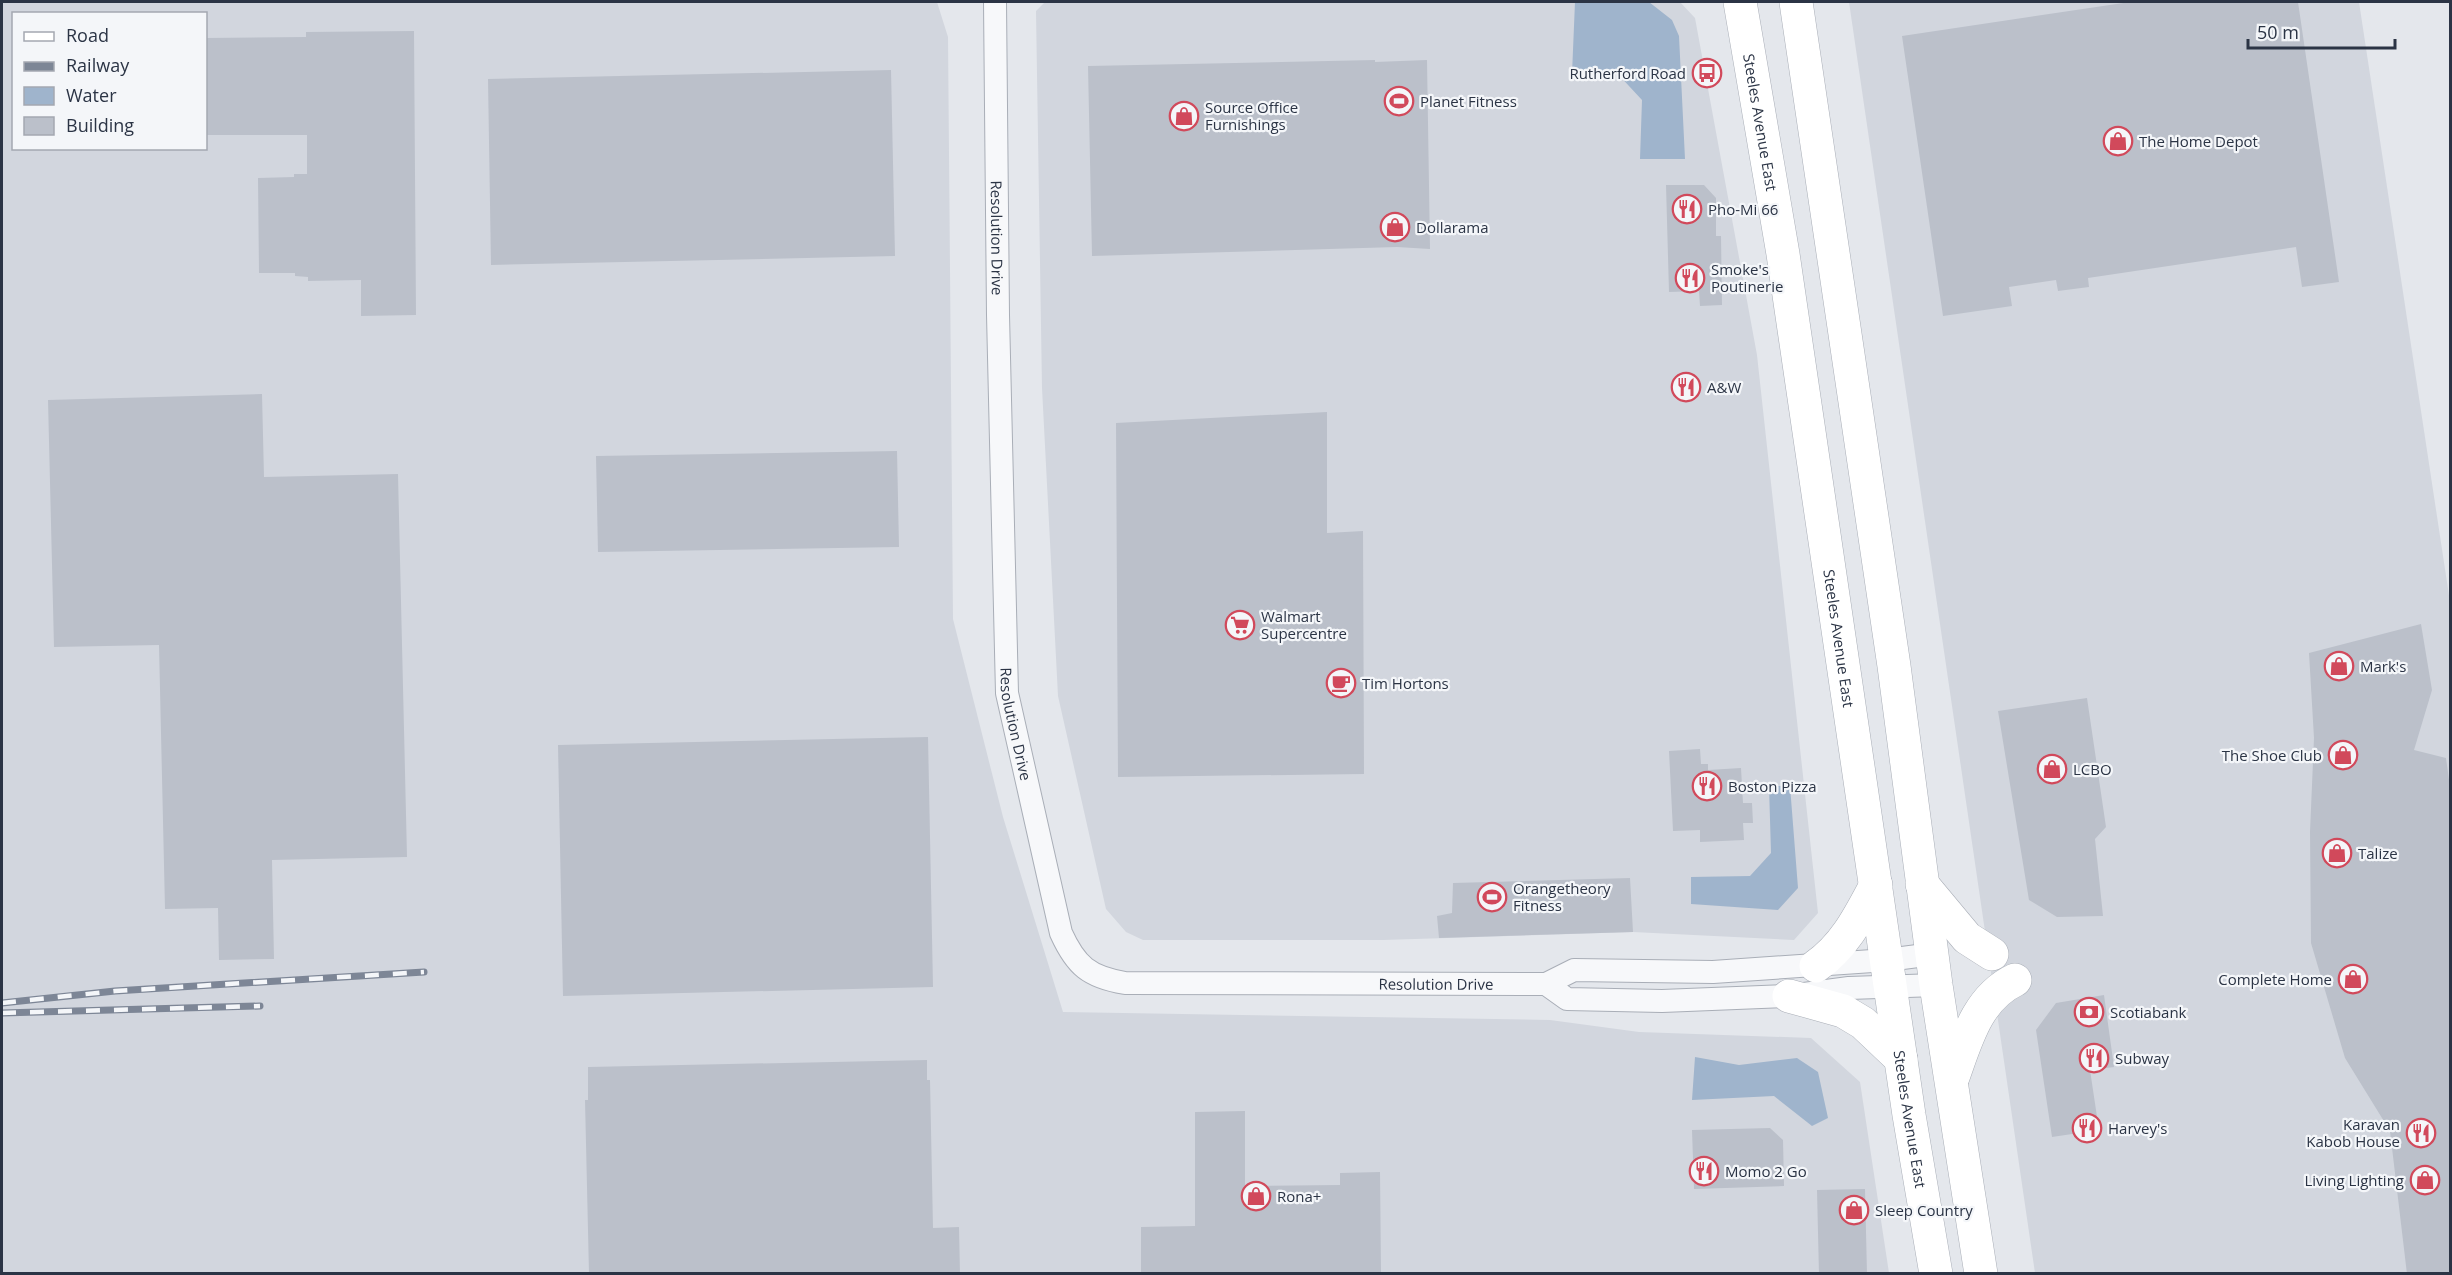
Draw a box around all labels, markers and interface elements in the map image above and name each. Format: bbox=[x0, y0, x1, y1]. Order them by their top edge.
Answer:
legend bbox=[12, 12, 207, 150]
scale bar bbox=[2248, 12, 2395, 50]
text: 50 m bbox=[2257, 20, 2299, 44]
text: Road bbox=[66, 23, 109, 47]
street label: Steeles Avenue East bbox=[1739, 52, 1782, 193]
text: Railway bbox=[66, 53, 130, 77]
bus stop icon: Rutherford Road bbox=[1691, 57, 1723, 89]
place label: Rutherford Road bbox=[1569, 63, 1686, 83]
text: Water bbox=[66, 83, 117, 107]
sports icon: Planet Fitness bbox=[1383, 85, 1415, 117]
place label: Planet Fitness bbox=[1420, 91, 1517, 111]
place label: Source Office Furnishings bbox=[1205, 97, 1298, 134]
shop icon: Source Office Furnishings bbox=[1168, 100, 1200, 132]
text: Building bbox=[66, 113, 134, 137]
shop icon: The Home Depot bbox=[2102, 125, 2134, 157]
place label: The Home Depot bbox=[2139, 131, 2258, 151]
street label: Resolution Drive bbox=[987, 180, 1008, 296]
restaurant icon: Pho-Mi 66 bbox=[1671, 193, 1703, 225]
place label: Pho-Mi 66 bbox=[1708, 199, 1778, 219]
shop icon: Dollarama bbox=[1379, 211, 1411, 243]
place label: Dollarama bbox=[1416, 217, 1489, 237]
place label: Smoke's Poutinerie bbox=[1711, 259, 1783, 296]
restaurant icon: Smoke's Poutinerie bbox=[1674, 262, 1706, 294]
restaurant icon: A&W bbox=[1670, 371, 1702, 403]
place label: A&W bbox=[1707, 377, 1741, 397]
street label: Steeles Avenue East bbox=[1819, 568, 1859, 709]
place label: Walmart Supercentre bbox=[1261, 606, 1347, 643]
supermarket icon: Walmart Supercentre bbox=[1224, 609, 1256, 641]
shop icon: Mark's bbox=[2323, 650, 2355, 682]
place label: Mark's bbox=[2360, 656, 2406, 676]
street label: Resolution Drive bbox=[996, 667, 1036, 782]
cafe icon: Tim Hortons bbox=[1325, 667, 1357, 699]
place label: Tim Hortons bbox=[1362, 673, 1449, 693]
shop icon: The Shoe Club bbox=[2327, 739, 2359, 771]
place label: The Shoe Club bbox=[2222, 745, 2322, 765]
shop icon: LCBO bbox=[2036, 753, 2068, 785]
place label: LCBO bbox=[2073, 759, 2112, 779]
restaurant icon: Boston Pizza bbox=[1691, 770, 1723, 802]
place label: Boston Pizza bbox=[1728, 776, 1817, 796]
shop icon: Talize bbox=[2321, 837, 2353, 869]
place label: Talize bbox=[2358, 843, 2398, 863]
place label: Orangetheory Fitness bbox=[1513, 878, 1611, 915]
sports icon: Orangetheory Fitness bbox=[1476, 881, 1508, 913]
shop icon: Complete Home bbox=[2337, 963, 2369, 995]
place label: Complete Home bbox=[2218, 969, 2332, 989]
street label: Resolution Drive bbox=[1378, 974, 1493, 994]
bank icon: Scotiabank bbox=[2073, 996, 2105, 1028]
place label: Scotiabank bbox=[2110, 1002, 2187, 1022]
restaurant icon: Subway bbox=[2078, 1042, 2110, 1074]
place label: Subway bbox=[2115, 1048, 2170, 1068]
street label: Steeles Avenue East bbox=[1890, 1049, 1931, 1189]
restaurant icon: Harvey's bbox=[2071, 1112, 2103, 1144]
place label: Karavan Kabob House bbox=[2306, 1114, 2400, 1151]
restaurant icon: Karavan Kabob House bbox=[2405, 1117, 2437, 1149]
place label: Harvey's bbox=[2108, 1118, 2167, 1138]
restaurant icon: Momo 2 Go bbox=[1688, 1155, 1720, 1187]
place label: Momo 2 Go bbox=[1725, 1161, 1807, 1181]
shop icon: Living Lighting bbox=[2409, 1164, 2441, 1196]
place label: Living Lighting bbox=[2304, 1170, 2404, 1190]
shop icon: Rona+ bbox=[1240, 1180, 1272, 1212]
place label: Rona+ bbox=[1277, 1186, 1321, 1206]
shop icon: Sleep Country bbox=[1838, 1194, 1870, 1226]
place label: Sleep Country bbox=[1875, 1200, 1973, 1220]

